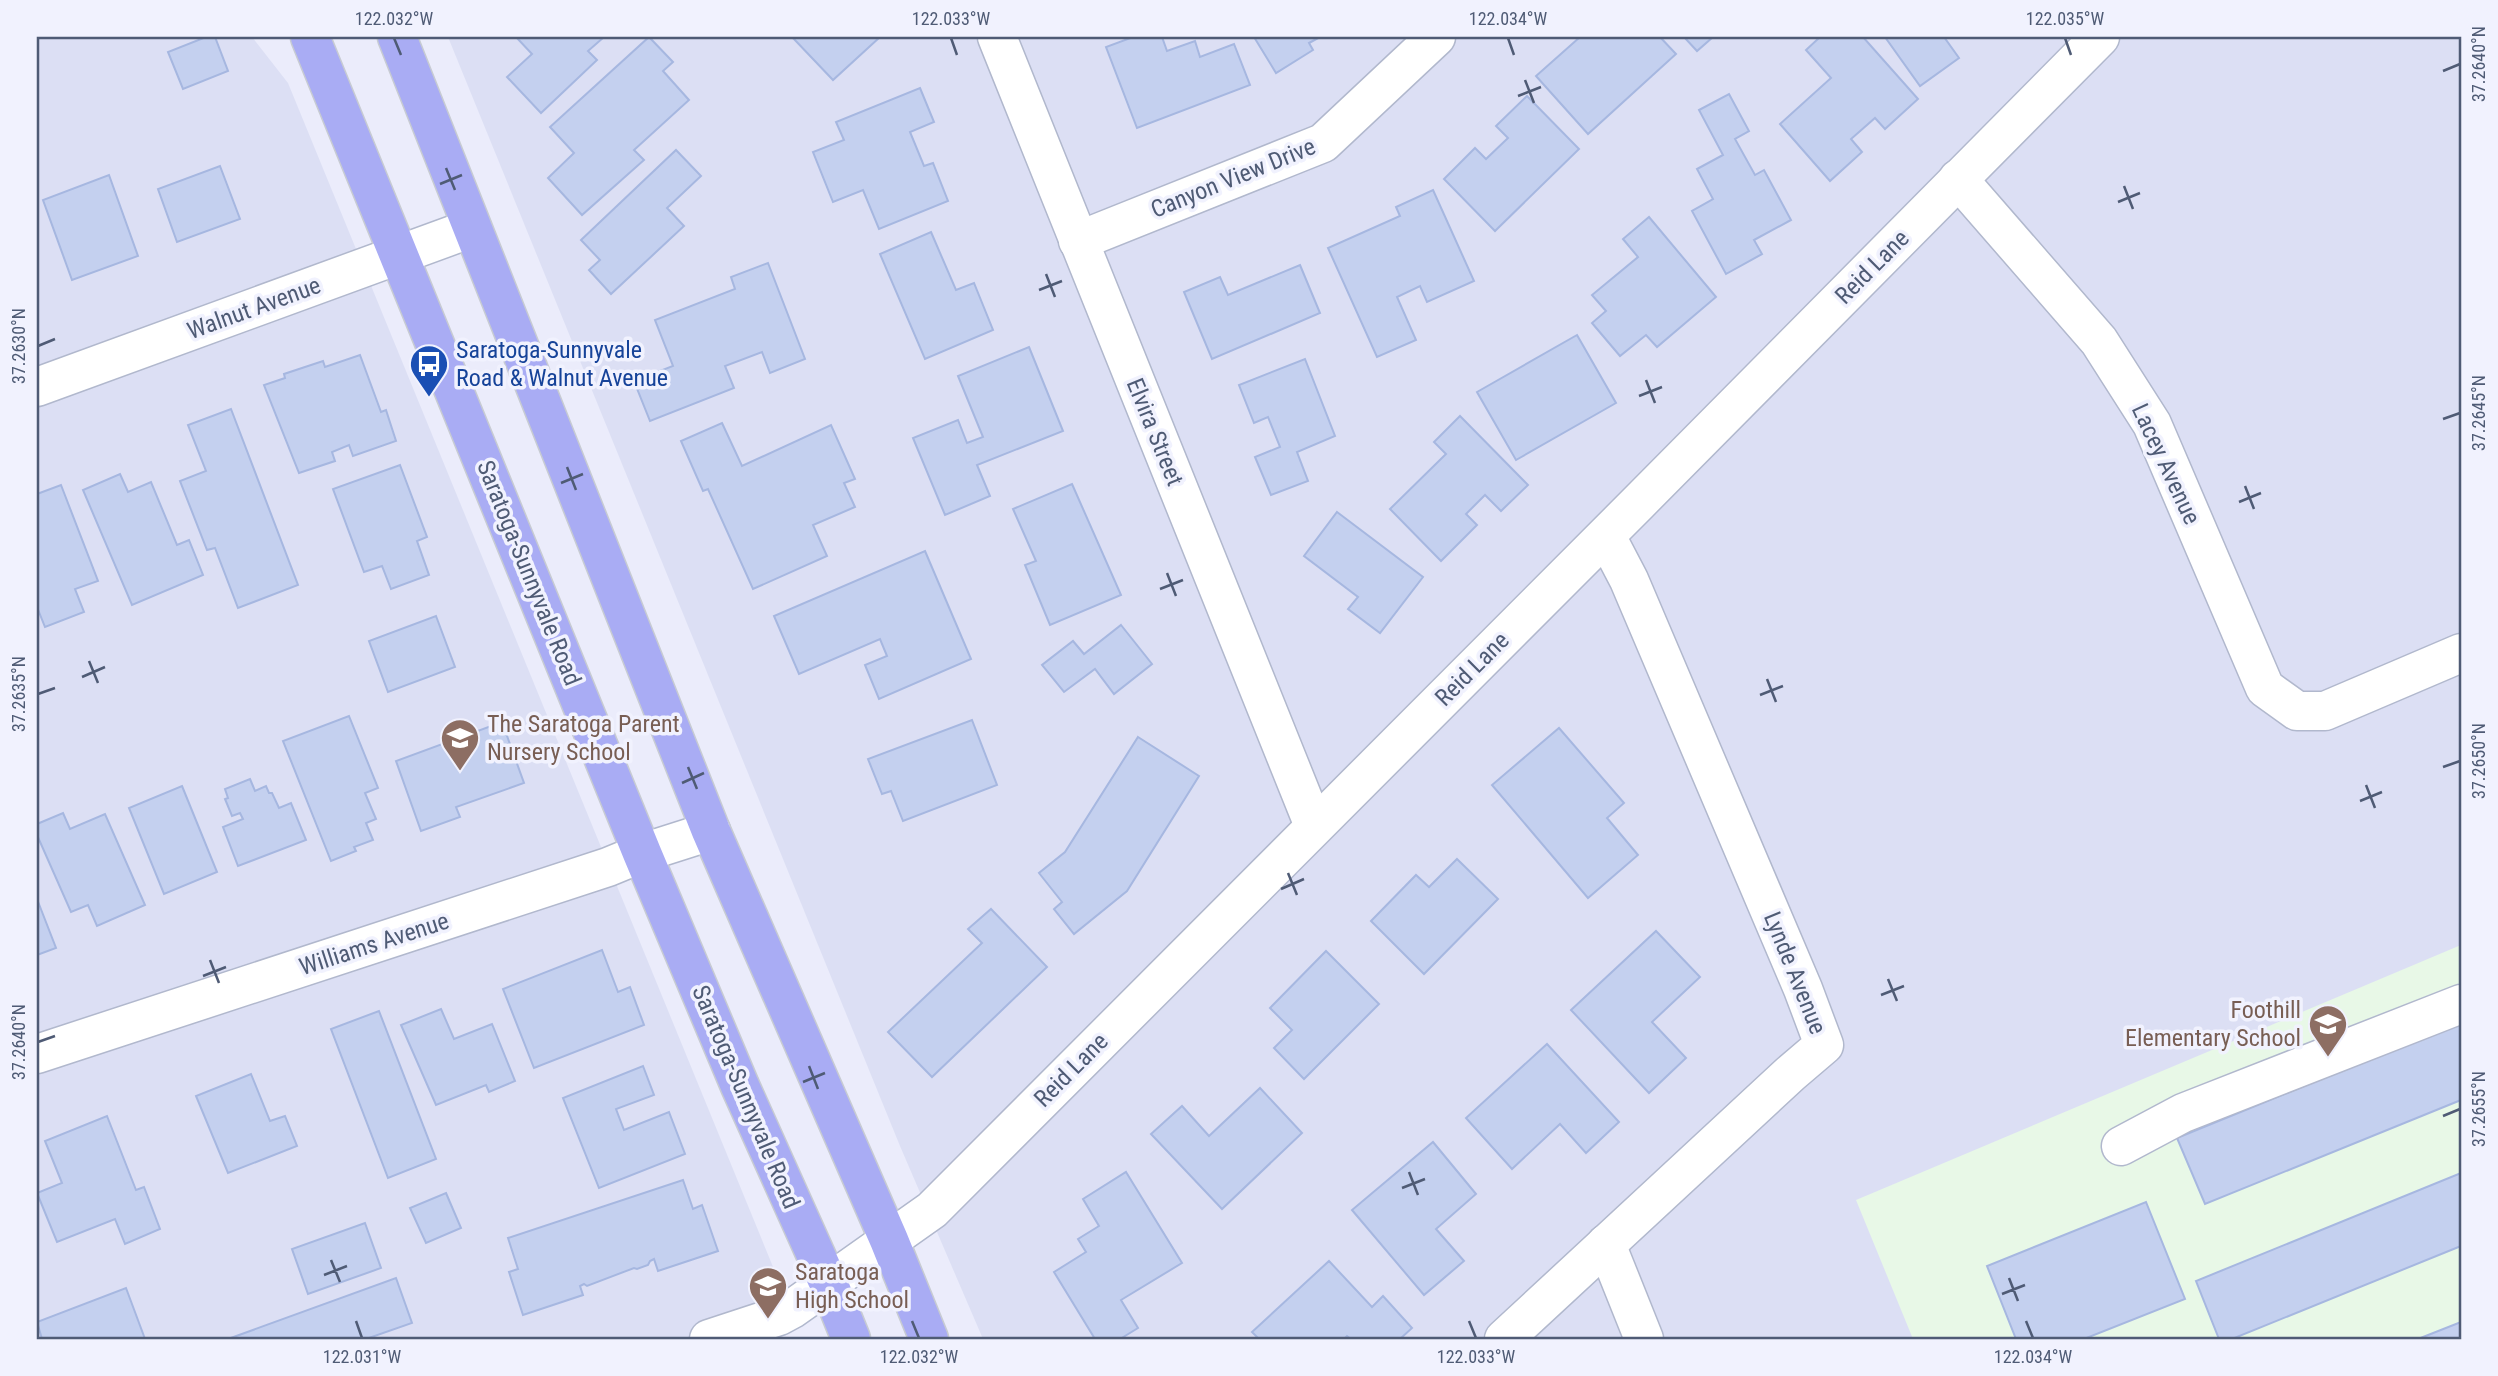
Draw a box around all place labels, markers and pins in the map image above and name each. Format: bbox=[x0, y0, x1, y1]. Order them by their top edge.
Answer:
place label: Saratoga-Sunnyvale Road & Walnut Avenue bbox=[456, 336, 668, 392]
bus stop icon: Saratoga-Sunnyvale Road & Walnut Avenue bbox=[408, 343, 450, 398]
place label: The Saratoga Parent Nursery School bbox=[487, 710, 680, 766]
school or university icon: The Saratoga Parent Nursery School bbox=[439, 717, 481, 772]
place label: Foothill Elementary School bbox=[2125, 996, 2301, 1052]
school or university icon: Foothill Elementary School bbox=[2307, 1003, 2349, 1058]
place label: Saratoga High School bbox=[795, 1258, 909, 1314]
school or university icon: Saratoga High School bbox=[747, 1265, 789, 1320]

